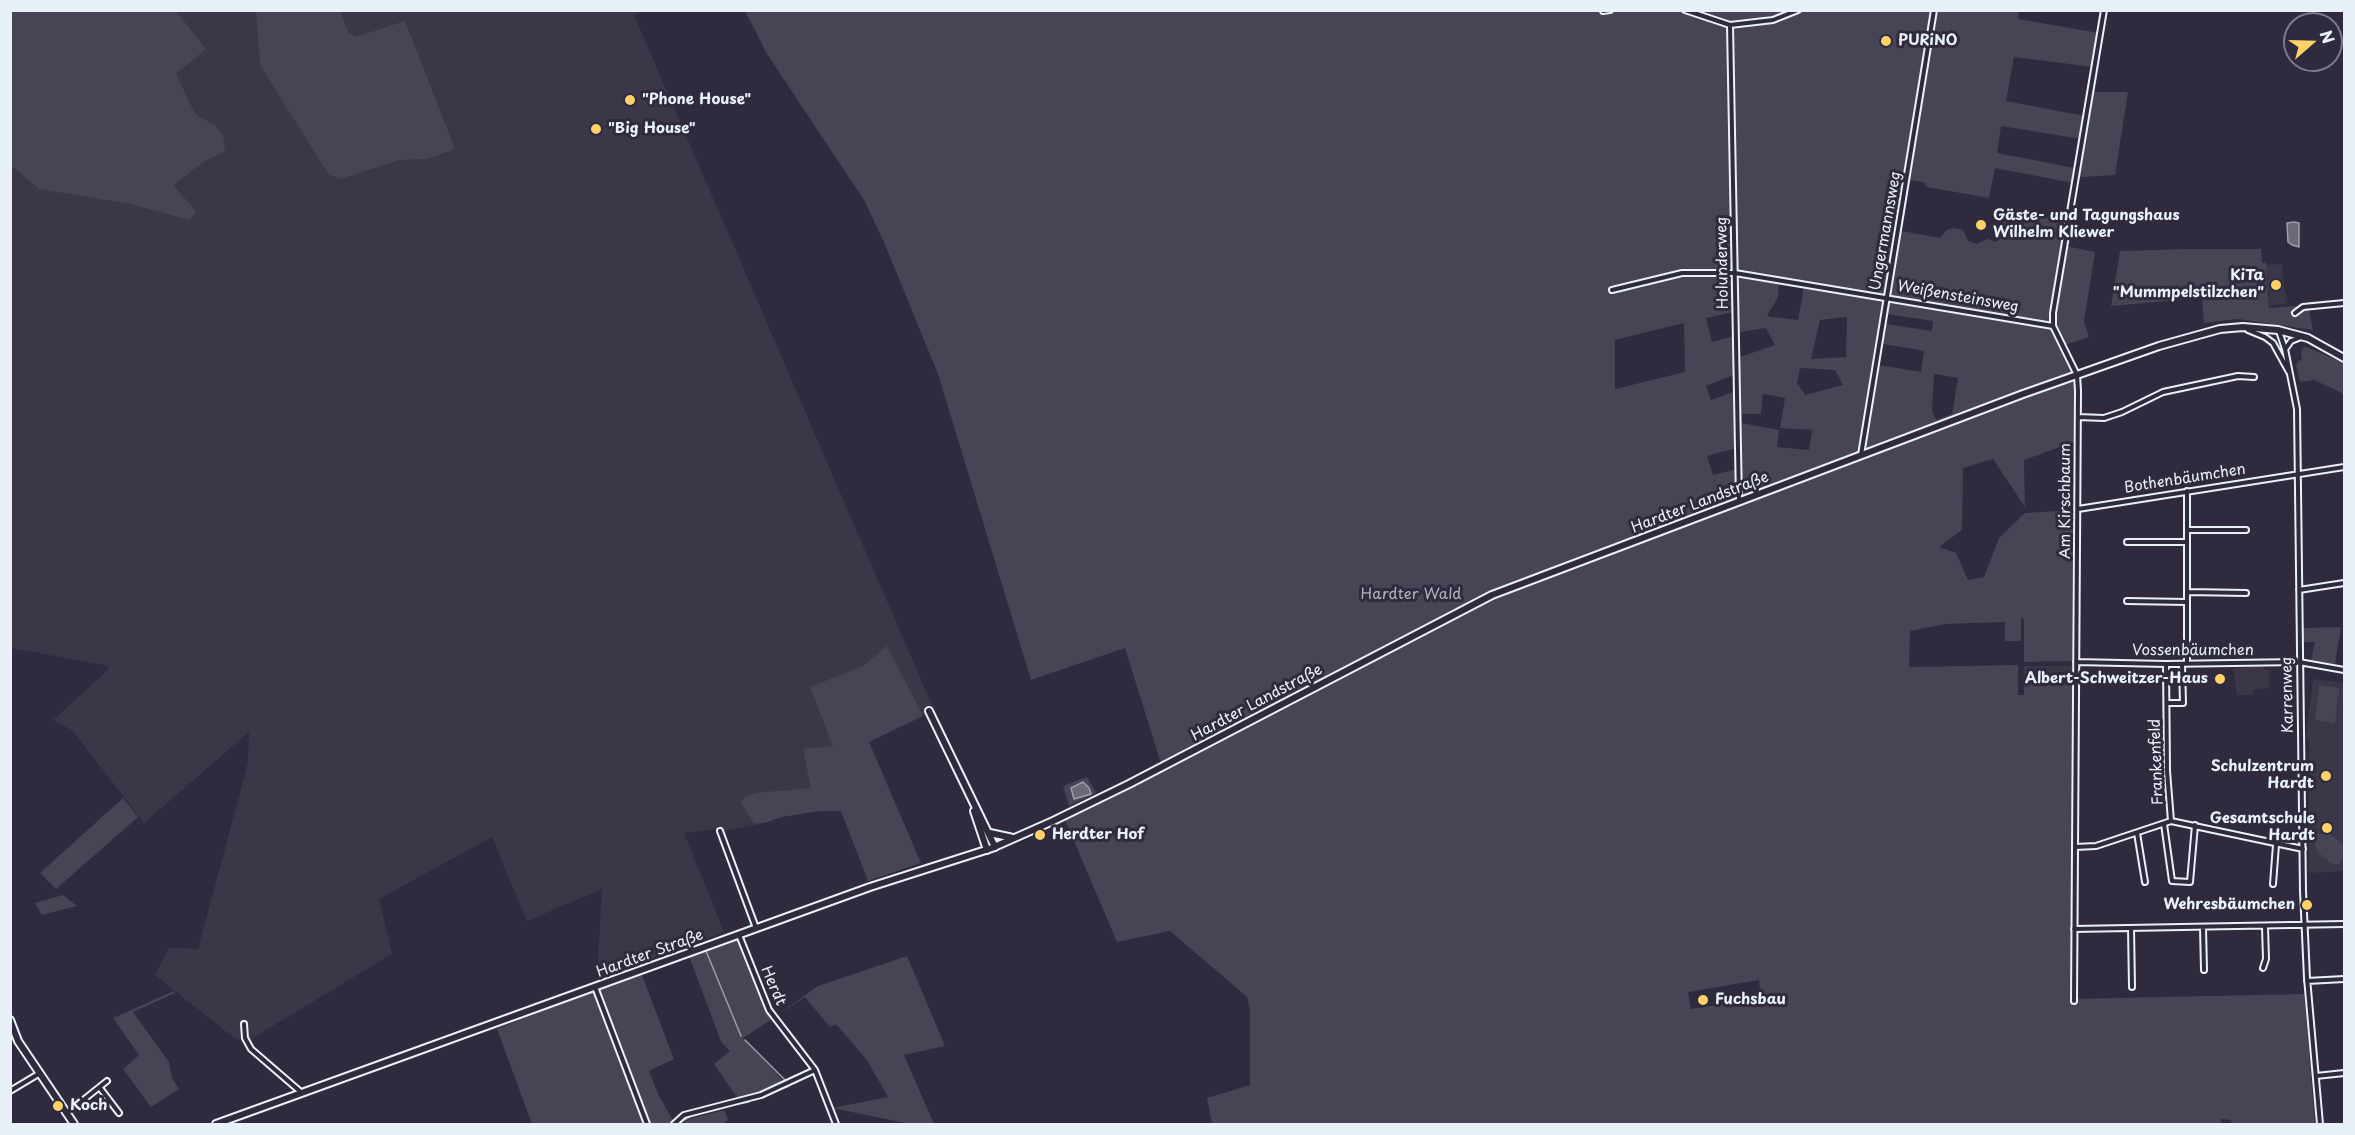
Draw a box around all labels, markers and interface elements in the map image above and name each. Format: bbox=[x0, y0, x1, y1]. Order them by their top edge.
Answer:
north arrow bbox=[2283, 12, 2343, 72]
text: N bbox=[2315, 26, 2341, 47]
place label: PURiNO bbox=[1898, 32, 1958, 50]
marker: PURiNO bbox=[1879, 34, 1893, 48]
place label: "Phone House" bbox=[642, 91, 751, 109]
marker: "Phone House" bbox=[623, 93, 637, 107]
place label: "Big House" bbox=[608, 120, 696, 138]
marker: "Big House" bbox=[589, 122, 603, 136]
street label: Ungermannsweg bbox=[1867, 170, 1905, 292]
place label: Gäste- und Tagungshaus Wilhelm Kliewer bbox=[1993, 207, 2180, 242]
street label: Holunderweg bbox=[1713, 216, 1733, 310]
marker: Gäste- und Tagungshaus Wilhelm Kliewer bbox=[1974, 218, 1988, 232]
place label: KiTa "Mummpelstilzchen" bbox=[2113, 267, 2264, 302]
street label: Weißensteinsweg bbox=[1896, 277, 2020, 317]
marker: KiTa "Mummpelstilzchen" bbox=[2269, 278, 2283, 292]
street label: Am Kirschbaum bbox=[2057, 443, 2075, 559]
street label: Bothenbäumchen bbox=[2123, 461, 2247, 497]
street label: Hardter Landstraße bbox=[1629, 468, 1771, 538]
park label: Hardter Wald bbox=[1361, 586, 1461, 604]
street label: Vossenbäumchen bbox=[2132, 642, 2254, 660]
street label: Karrenweg bbox=[2278, 656, 2298, 734]
street label: Hardter Landstraße bbox=[1188, 661, 1326, 745]
place label: Albert-Schweitzer-Haus bbox=[2025, 670, 2208, 688]
marker: Albert-Schweitzer-Haus bbox=[2213, 672, 2227, 686]
street label: Frankenfeld bbox=[2147, 719, 2167, 805]
place label: Schulzentrum Hardt bbox=[2211, 758, 2314, 793]
marker: Schulzentrum Hardt bbox=[2319, 769, 2333, 783]
place label: Gesamtschule Hardt bbox=[2210, 810, 2315, 845]
marker: Gesamtschule Hardt bbox=[2320, 821, 2334, 835]
place label: Herdter Hof bbox=[1052, 826, 1144, 844]
marker: Herdter Hof bbox=[1033, 828, 1047, 842]
place label: Wehresbäumchen bbox=[2164, 896, 2295, 914]
marker: Wehresbäumchen bbox=[2300, 898, 2314, 912]
street label: Hardter Straße bbox=[594, 926, 706, 982]
street label: Herdt bbox=[757, 963, 789, 1009]
place label: Fuchsbau bbox=[1715, 991, 1786, 1009]
marker: Fuchsbau bbox=[1696, 993, 1710, 1007]
place label: Koch bbox=[70, 1097, 107, 1115]
marker: Koch bbox=[51, 1099, 65, 1113]

